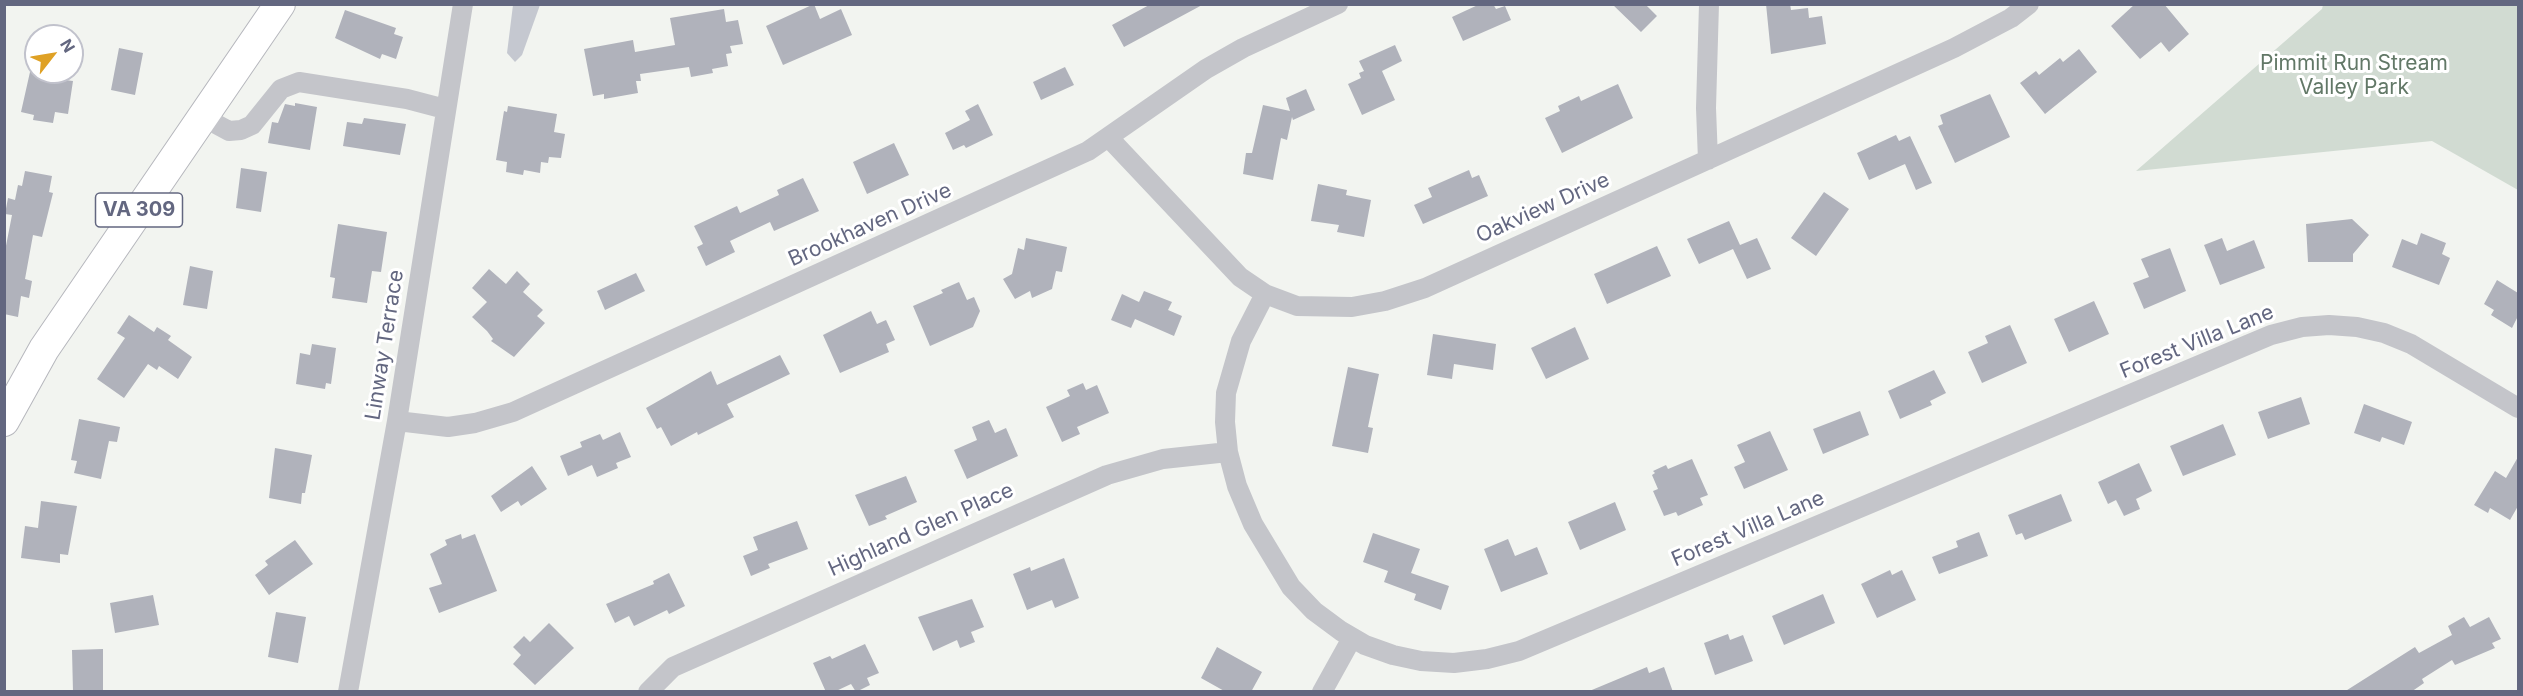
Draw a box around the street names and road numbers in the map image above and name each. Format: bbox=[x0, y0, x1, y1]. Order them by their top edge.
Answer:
street label: Oakview Drive bbox=[1472, 167, 1614, 249]
street label: Brookhaven Drive bbox=[784, 178, 956, 272]
road number: VA 309 bbox=[96, 193, 182, 227]
street label: Linway Terrace bbox=[361, 268, 409, 422]
street label: Forest Villa Lane bbox=[2116, 300, 2278, 384]
street label: Highland Glen Place bbox=[825, 478, 1017, 582]
street label: Forest Villa Lane bbox=[1668, 485, 1828, 573]

